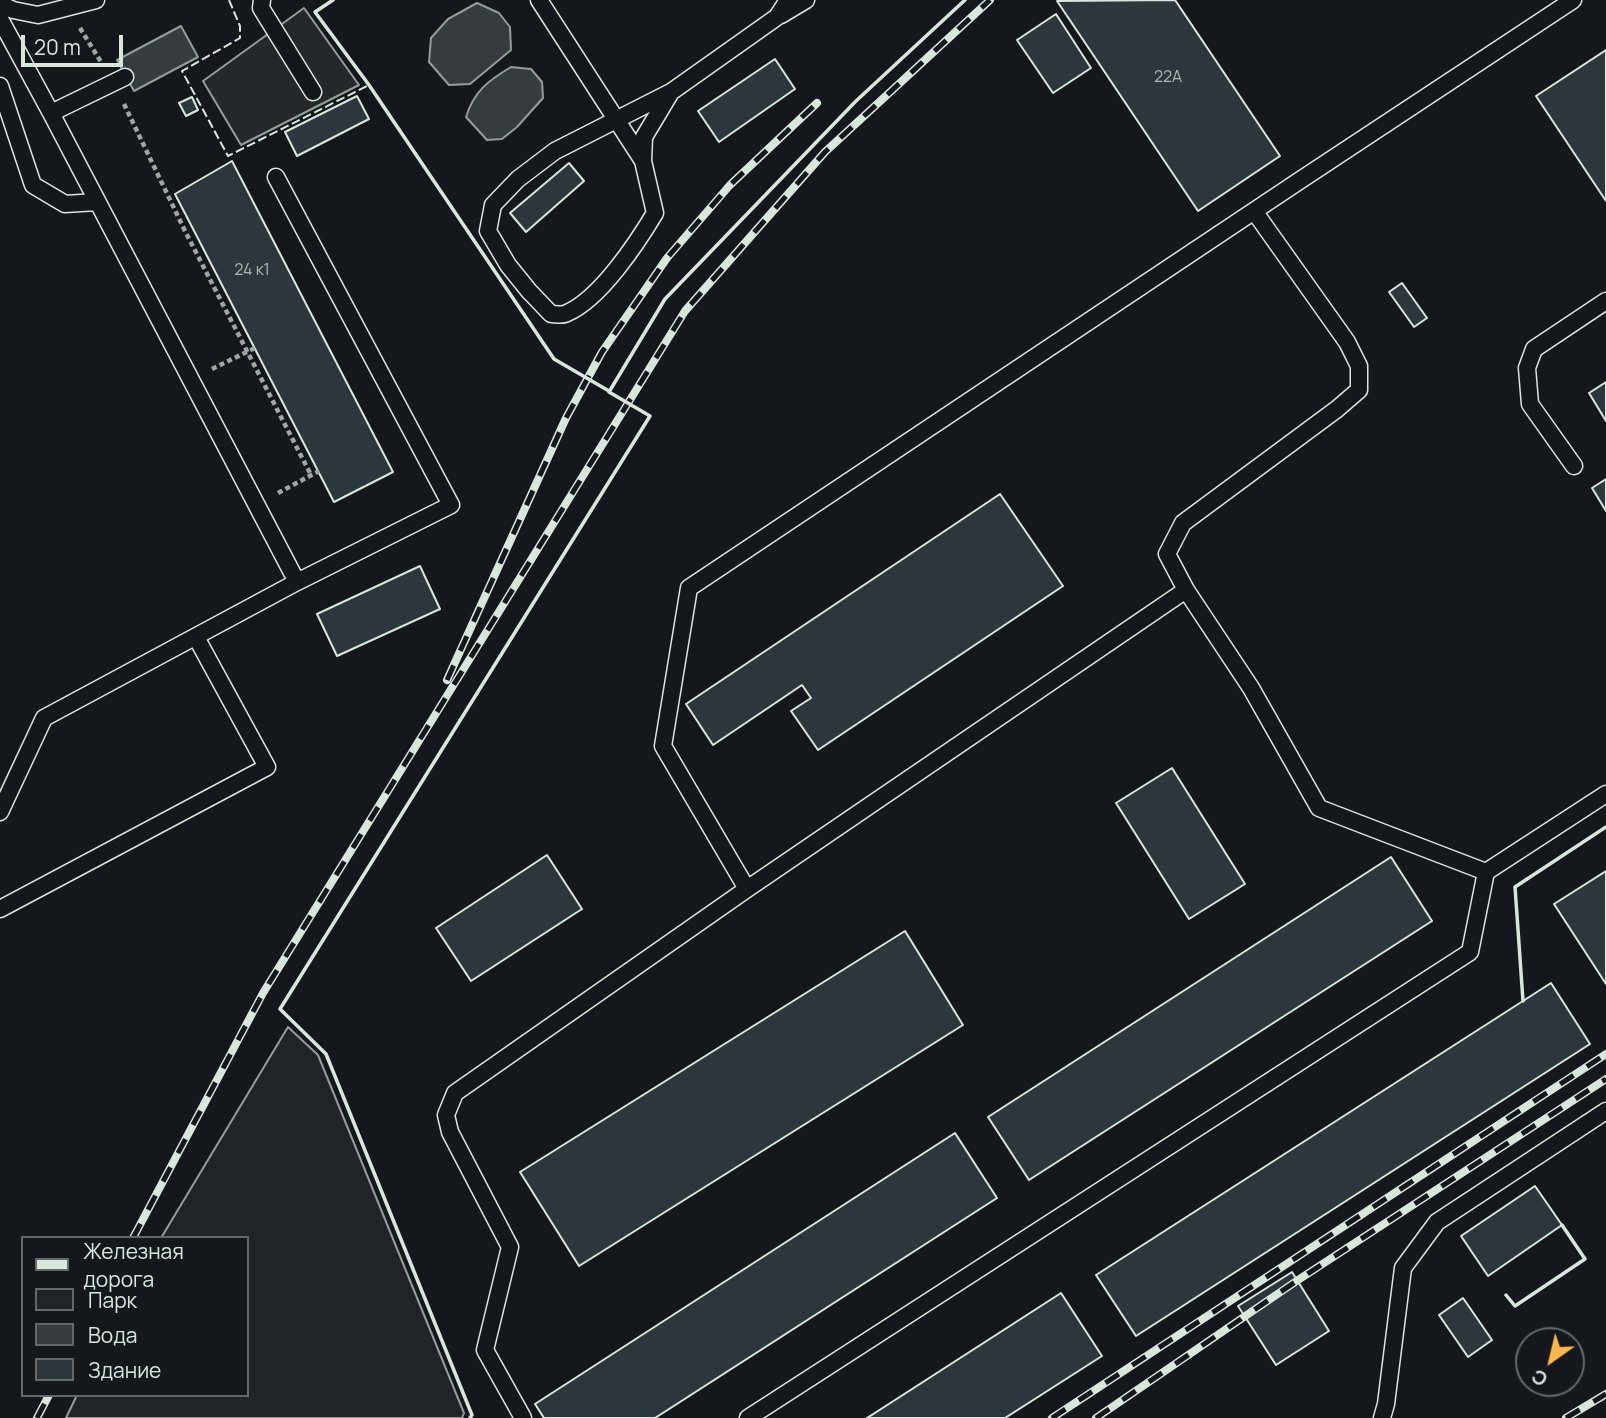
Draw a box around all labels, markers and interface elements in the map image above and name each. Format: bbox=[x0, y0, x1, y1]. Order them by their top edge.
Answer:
scale bar bbox=[24, 21, 126, 65]
text: 20 m bbox=[34, 33, 81, 61]
house number: 22А bbox=[1154, 68, 1182, 88]
house number: 24 к1 bbox=[234, 261, 270, 281]
legend bbox=[21, 1236, 248, 1397]
text: Железная дорога bbox=[83, 1237, 184, 1293]
text: Парк bbox=[88, 1286, 137, 1314]
text: Вода bbox=[88, 1321, 138, 1349]
north arrow bbox=[1515, 1327, 1585, 1397]
text: Здание bbox=[88, 1356, 161, 1384]
text: С bbox=[1526, 1363, 1552, 1392]

